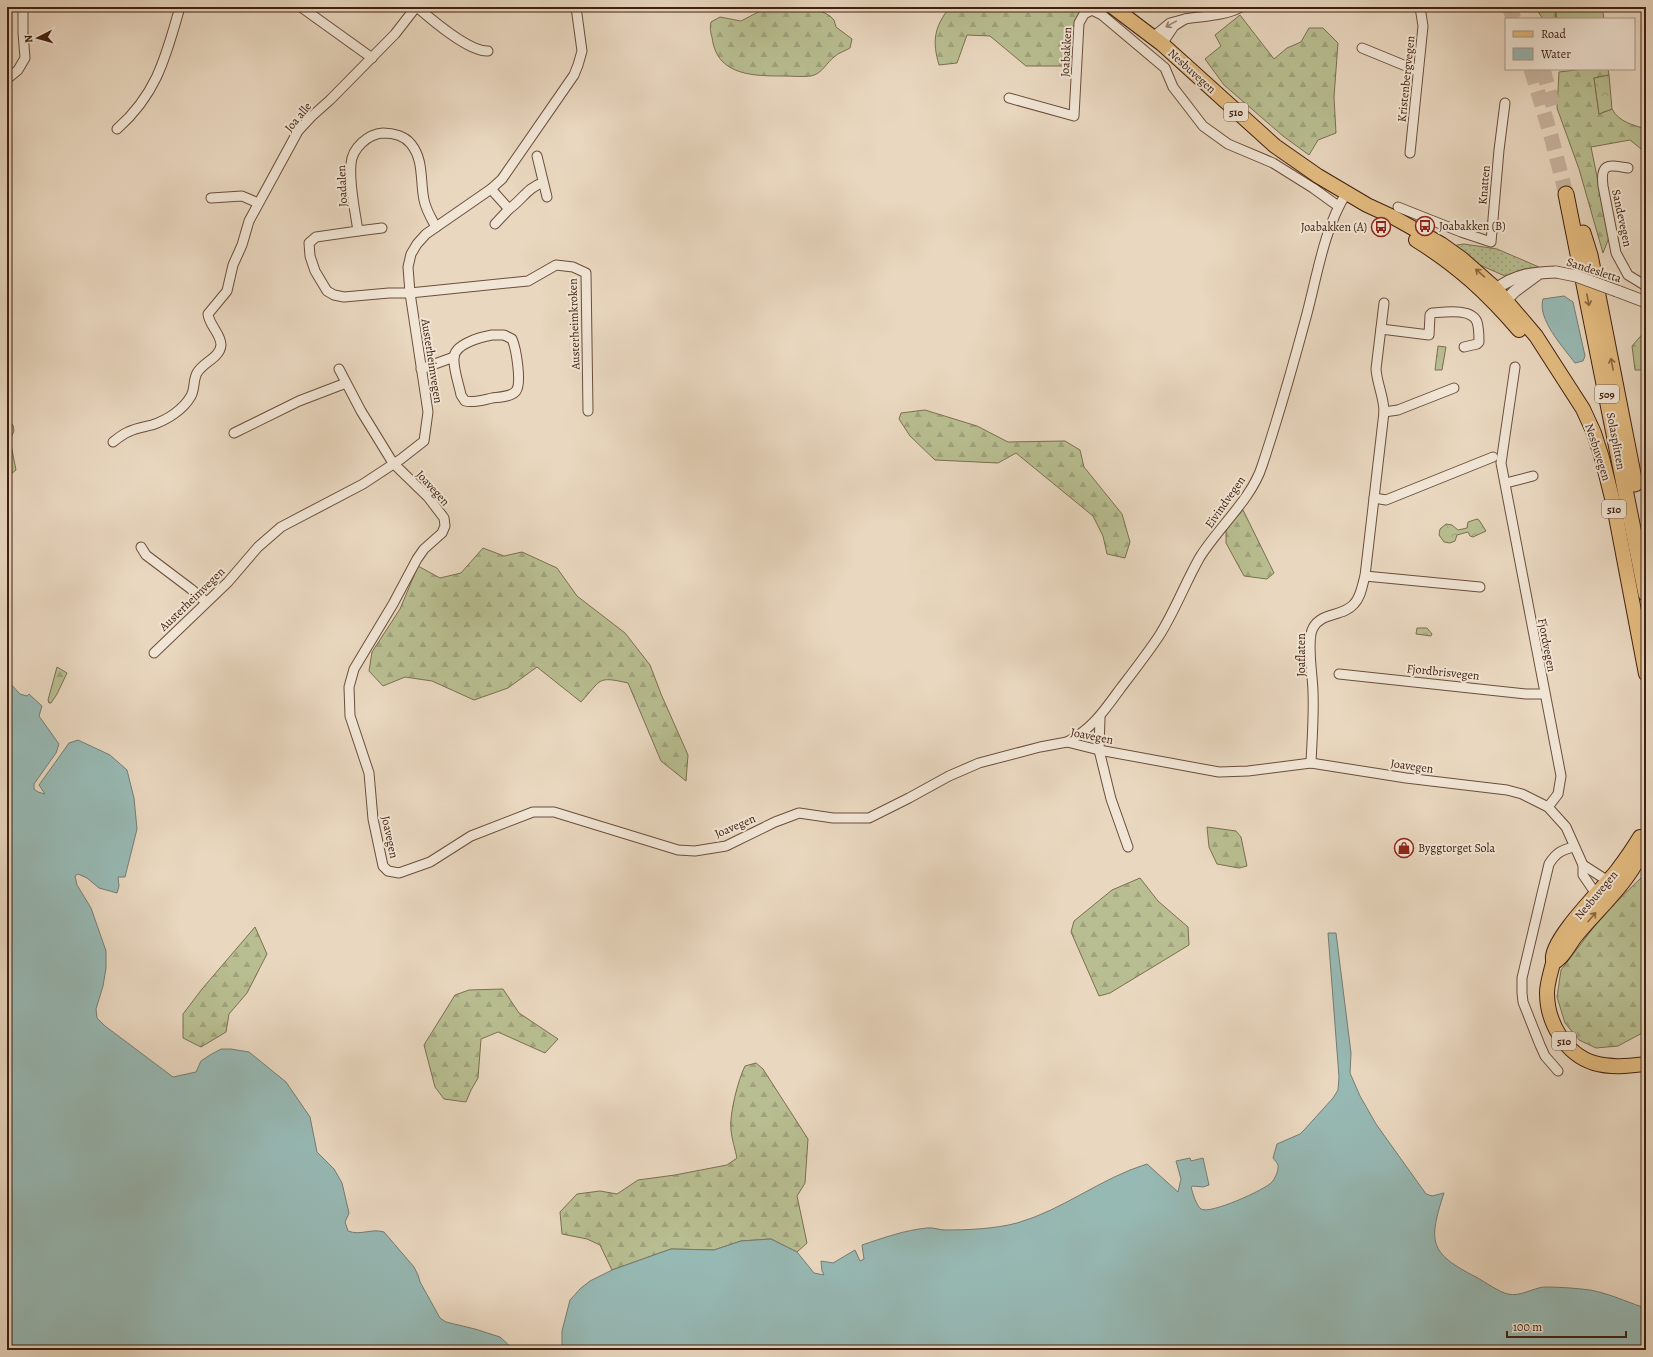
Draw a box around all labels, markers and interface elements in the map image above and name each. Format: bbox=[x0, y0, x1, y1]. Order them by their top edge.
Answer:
north arrow bbox=[18, 18, 58, 58]
legend bbox=[1505, 18, 1635, 70]
one-way arrow bbox=[1165, 21, 1177, 29]
street label: Joabakken bbox=[1057, 26, 1075, 78]
text: Road bbox=[1541, 26, 1567, 42]
text: N bbox=[21, 34, 36, 44]
street label: Kristenbergvegen bbox=[1394, 35, 1419, 123]
street label: Nesbuvegen bbox=[1165, 45, 1220, 97]
text: Water bbox=[1540, 46, 1571, 62]
street label: Joa alle bbox=[281, 99, 315, 135]
road number: 510 bbox=[1224, 103, 1248, 121]
street label: Joadalen bbox=[333, 164, 351, 207]
street label: Knatten bbox=[1474, 164, 1494, 205]
street label: Sandevegen bbox=[1608, 188, 1636, 249]
bus stop icon: Joabakken (B) bbox=[1414, 215, 1436, 237]
bus stop icon: Joabakken (A) bbox=[1370, 216, 1392, 238]
place label: Joabakken (B) bbox=[1439, 218, 1505, 234]
place label: Joabakken (A) bbox=[1301, 219, 1367, 235]
street label: Sandesletta bbox=[1565, 254, 1624, 287]
one-way arrow bbox=[1474, 269, 1485, 278]
street label: Austerheimkroken bbox=[564, 278, 584, 371]
one-way arrow bbox=[1584, 294, 1592, 307]
street label: Austerheimvegen bbox=[417, 317, 447, 405]
one-way arrow bbox=[1608, 358, 1616, 371]
road number: 509 bbox=[1595, 385, 1619, 403]
street label: Solasplitten bbox=[1603, 411, 1629, 471]
street label: Nesbuvegen bbox=[1581, 421, 1615, 483]
street label: Joavegen bbox=[413, 467, 454, 510]
street label: Eivindvegen bbox=[1201, 472, 1249, 531]
road number: 510 bbox=[1602, 500, 1626, 518]
street label: Austerheimvegen bbox=[155, 563, 229, 635]
street label: Fjordvegen bbox=[1534, 617, 1560, 674]
street label: Joaflaten bbox=[1293, 633, 1309, 677]
street label: Fjordbrisvegen bbox=[1406, 660, 1481, 684]
street label: Joavegen bbox=[1069, 724, 1115, 748]
street label: Joavegen bbox=[1390, 755, 1435, 777]
street label: Joavegen bbox=[712, 810, 758, 842]
street label: Joavegen bbox=[378, 814, 402, 860]
shop icon: Byggtorget Sola bbox=[1393, 837, 1415, 859]
place label: Byggtorget Sola bbox=[1418, 840, 1495, 856]
street label: Nesbuvegen bbox=[1571, 867, 1622, 923]
one-way arrow bbox=[1588, 912, 1597, 922]
road number: 510 bbox=[1552, 1032, 1576, 1050]
scale bar bbox=[1507, 1313, 1626, 1339]
text: 100 m bbox=[1513, 1319, 1542, 1335]

